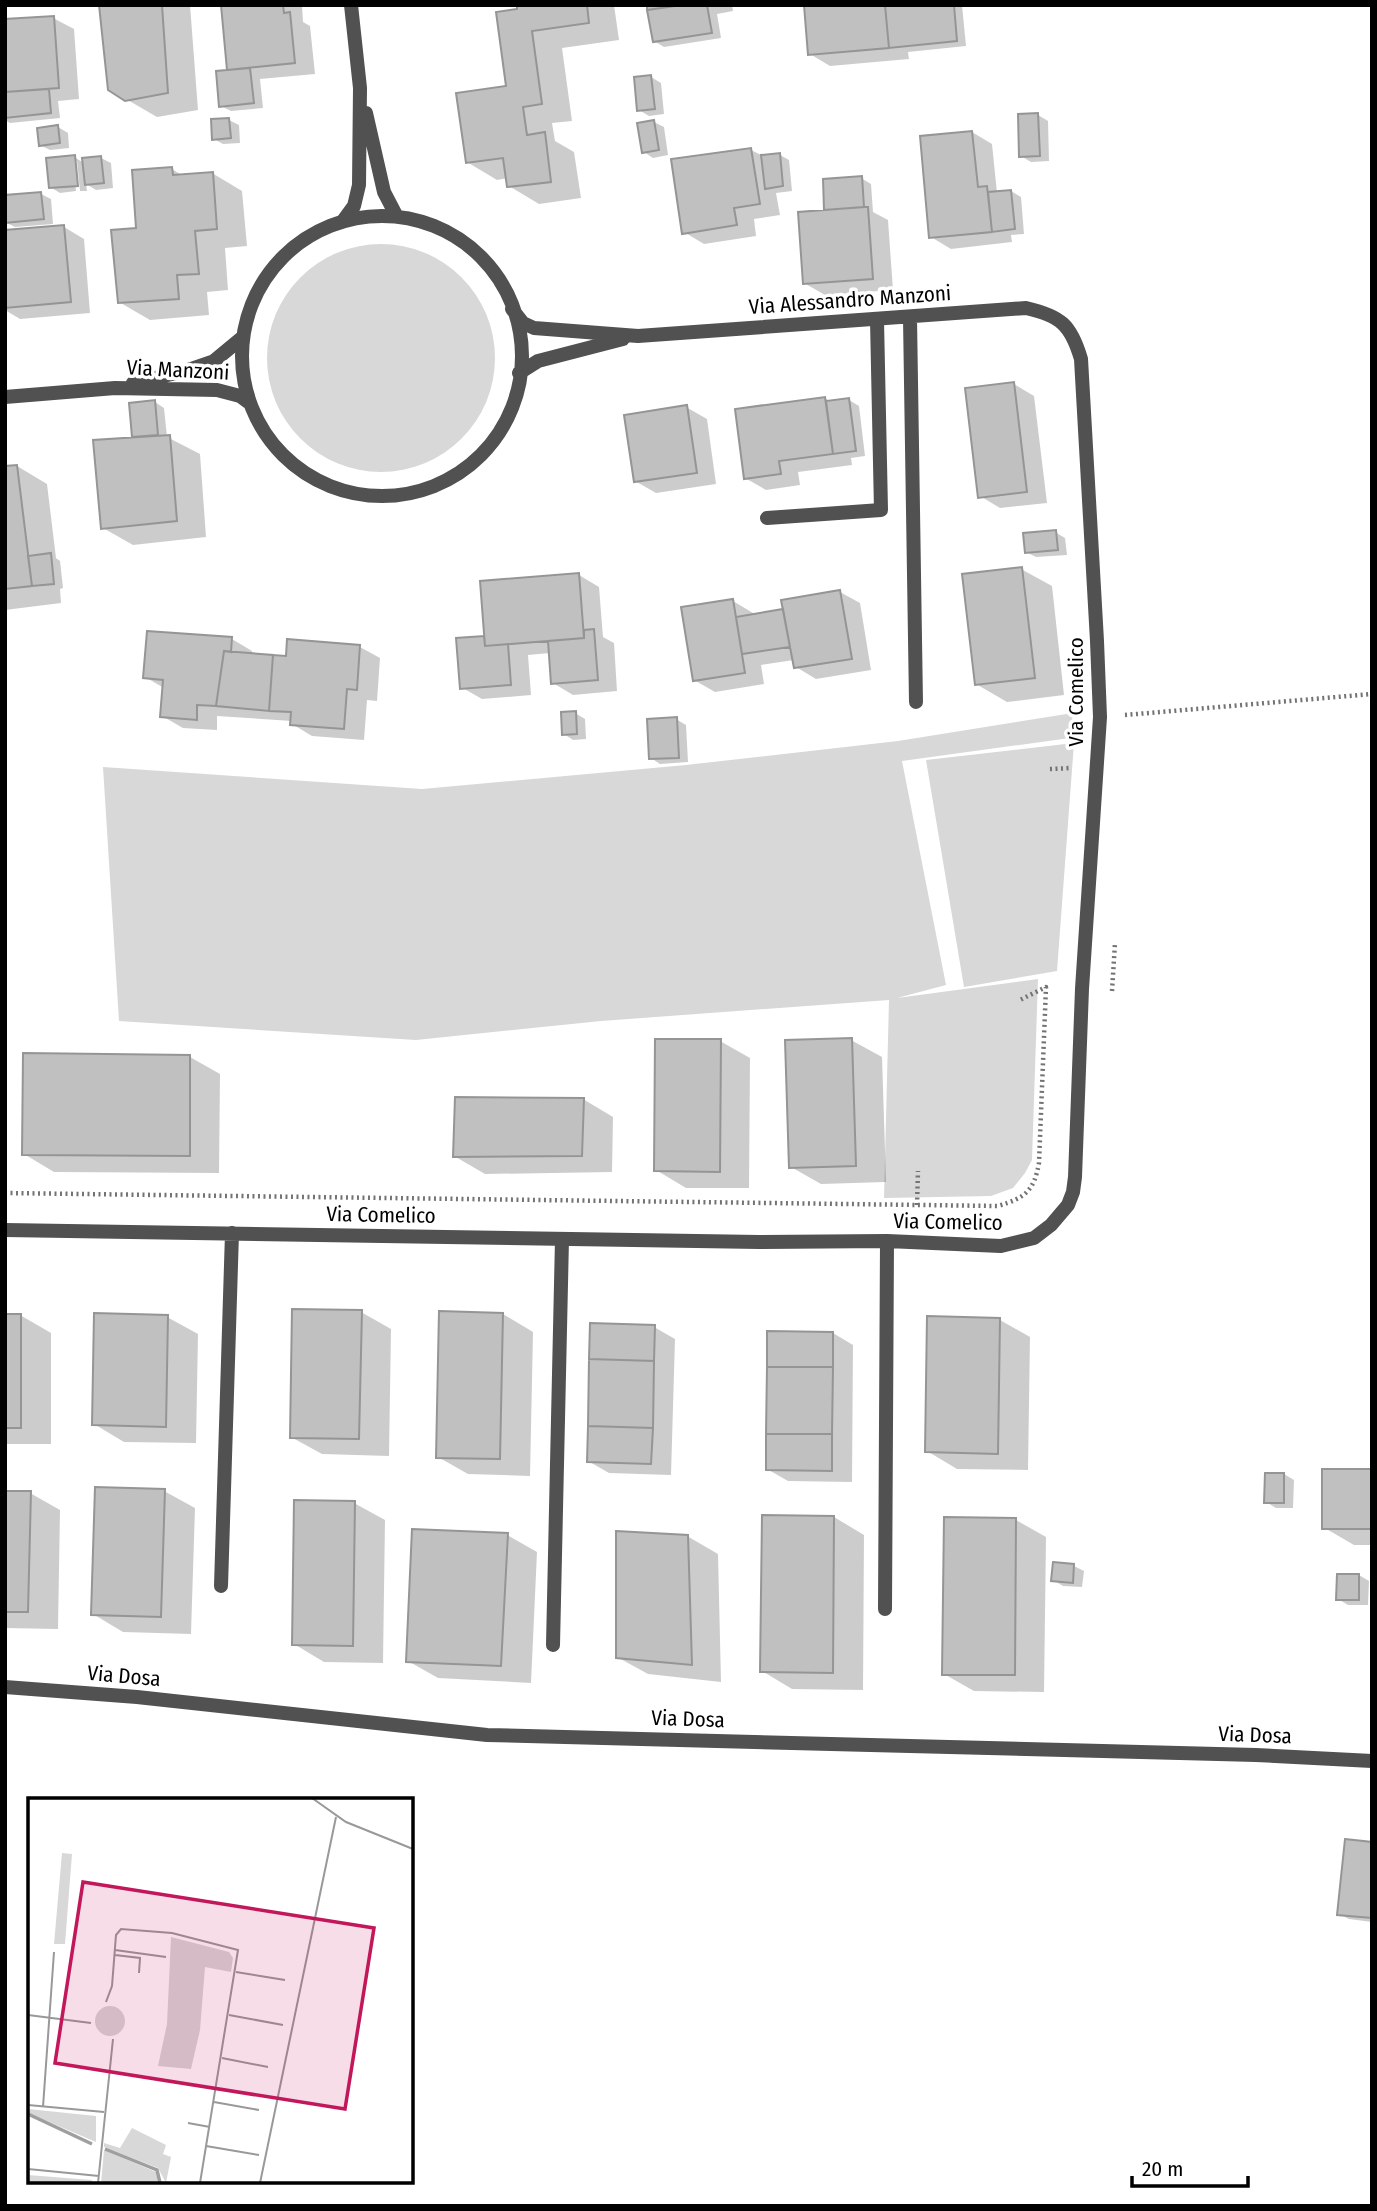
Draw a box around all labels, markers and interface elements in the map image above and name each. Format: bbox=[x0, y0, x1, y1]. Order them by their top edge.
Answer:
street label: Via Alessandro Manzoni bbox=[748, 280, 952, 320]
street label: Via Manzoni bbox=[126, 354, 230, 386]
street label: Via Comelico bbox=[1063, 637, 1089, 747]
street label: Via Comelico bbox=[326, 1201, 436, 1229]
street label: Via Comelico bbox=[893, 1208, 1003, 1236]
street label: Via Dosa bbox=[86, 1660, 162, 1692]
street label: Via Dosa bbox=[651, 1705, 725, 1733]
street label: Via Dosa bbox=[1218, 1721, 1292, 1749]
inset map bbox=[28, 1798, 413, 2183]
scale bar bbox=[1132, 2144, 1248, 2188]
text: 20 m bbox=[1142, 2156, 1183, 2182]

